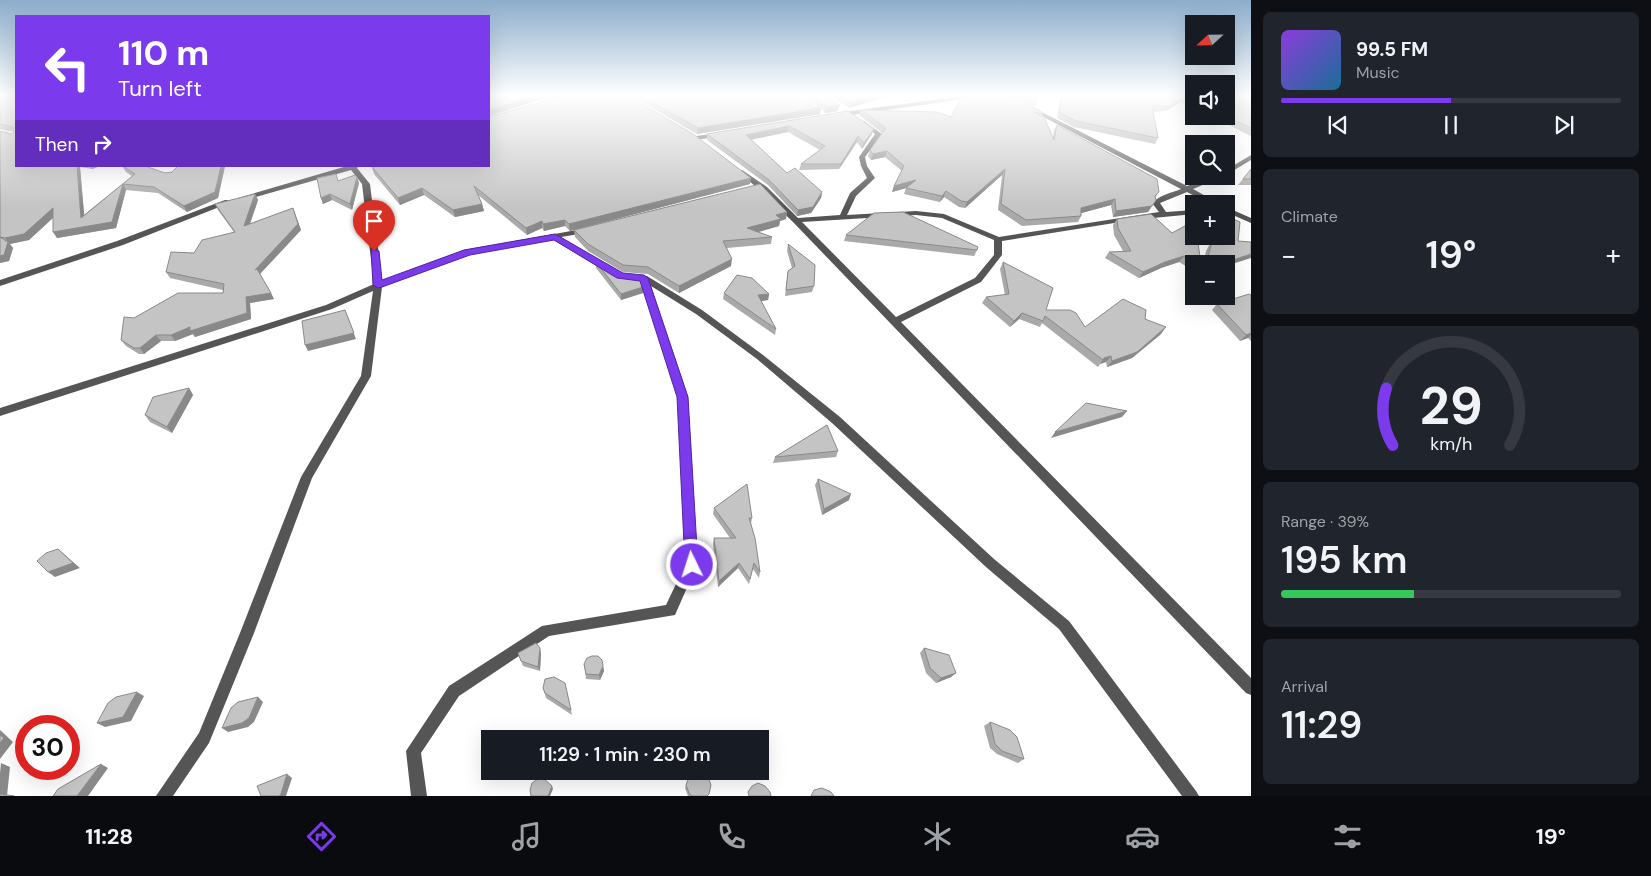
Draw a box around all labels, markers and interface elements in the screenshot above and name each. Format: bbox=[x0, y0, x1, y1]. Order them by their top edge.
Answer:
north arrow bbox=[1185, 15, 1235, 65]
map controls bbox=[1185, 15, 1235, 305]
text: 110 m bbox=[118, 30, 209, 76]
icon: left bbox=[35, 35, 100, 100]
text: 99.5 FM bbox=[1356, 37, 1428, 62]
text: Music bbox=[1356, 62, 1400, 83]
text: Turn left bbox=[118, 74, 202, 103]
button: sound bbox=[1185, 75, 1235, 125]
icon: previous bbox=[1324, 111, 1352, 139]
icon: pause bbox=[1437, 111, 1465, 139]
icon: next bbox=[1550, 111, 1578, 139]
icon: right bbox=[88, 130, 116, 158]
text: Then bbox=[35, 132, 78, 157]
button: search bbox=[1185, 135, 1235, 185]
button: + bbox=[1185, 195, 1235, 245]
pin bbox=[353, 200, 395, 251]
text: Climate bbox=[1281, 206, 1338, 227]
icon: arrive bbox=[360, 207, 388, 235]
text: 19° bbox=[1426, 230, 1476, 280]
text: − bbox=[1281, 237, 1296, 274]
text: + bbox=[1606, 237, 1621, 274]
button: − bbox=[1185, 255, 1235, 305]
text: 29 bbox=[1420, 372, 1482, 440]
text: km/h bbox=[1430, 432, 1472, 456]
text: Range · 39% bbox=[1281, 511, 1369, 532]
text: 195 km bbox=[1281, 535, 1407, 585]
position arrow bbox=[665, 538, 717, 590]
text: Arrival bbox=[1281, 676, 1328, 697]
text: 11:29 bbox=[1281, 700, 1362, 750]
speed limit sign: 30 bbox=[15, 715, 80, 780]
text: 11:29 · 1 min · 230 m bbox=[539, 742, 711, 767]
icon: directions bbox=[304, 819, 339, 854]
icon: music bbox=[509, 819, 544, 854]
icon: phone bbox=[714, 819, 749, 854]
icon: climate bbox=[920, 819, 955, 854]
icon: car bbox=[1125, 819, 1160, 854]
icon: filters bbox=[1330, 819, 1365, 854]
text: 11:28 bbox=[85, 822, 133, 851]
text: 19° bbox=[1536, 822, 1566, 851]

